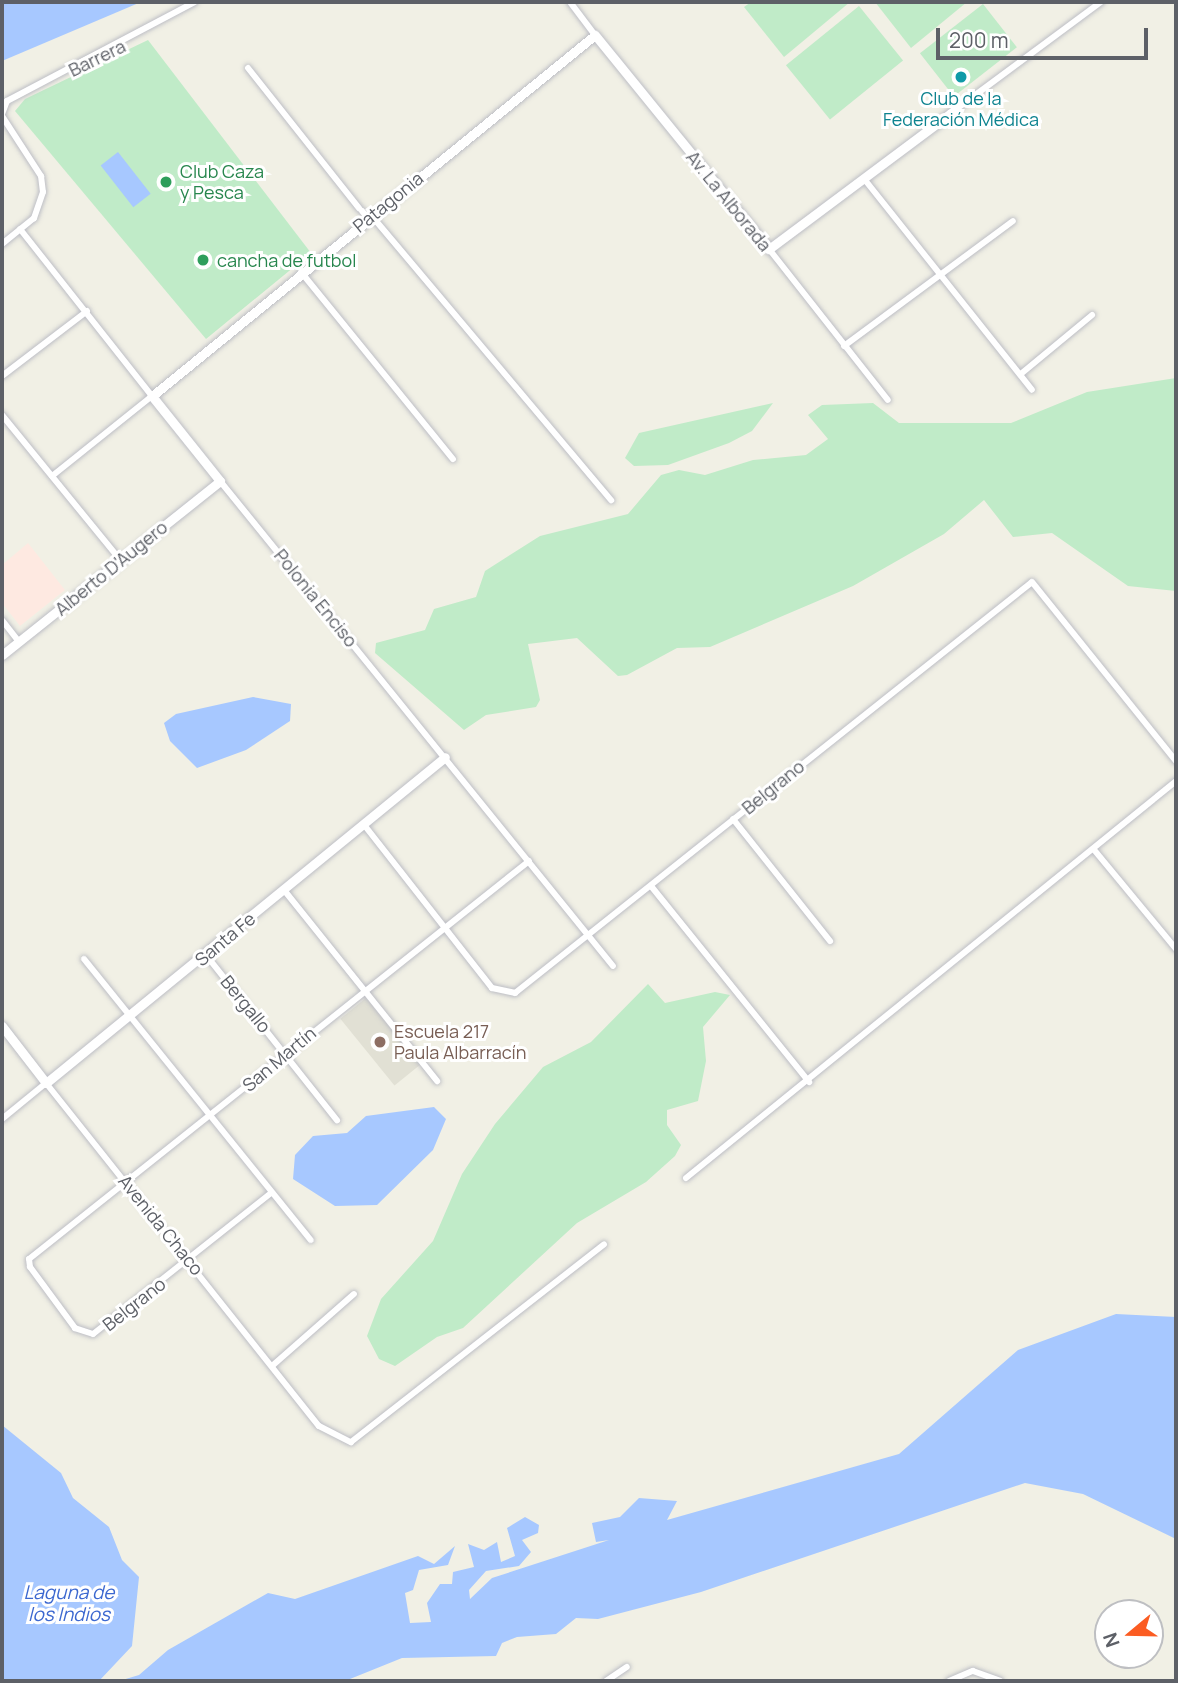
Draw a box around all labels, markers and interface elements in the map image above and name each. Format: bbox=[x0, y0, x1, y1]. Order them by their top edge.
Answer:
scale bar bbox=[940, 14, 1152, 58]
text: 200 m bbox=[949, 26, 1009, 54]
street label: Barrera bbox=[65, 35, 129, 81]
marker: Club de la Federación Médica bbox=[953, 69, 969, 85]
place label: Club de la Federación Médica bbox=[883, 88, 1039, 130]
street label: Av. La Alborada bbox=[682, 146, 776, 256]
place label: Club Caza y Pesca bbox=[180, 161, 264, 204]
street label: Patagonia bbox=[349, 167, 427, 237]
marker: Club Caza y Pesca bbox=[158, 174, 174, 190]
place label: cancha de futbol bbox=[217, 249, 356, 271]
marker: cancha de futbol bbox=[195, 252, 211, 268]
street label: Alberto D'Augero bbox=[50, 516, 172, 620]
street label: Polonia Enciso bbox=[270, 545, 362, 651]
street label: Belgrano bbox=[738, 755, 808, 819]
street label: Santa Fe bbox=[191, 908, 259, 970]
street label: Bergallo bbox=[216, 971, 276, 1037]
place label: Escuela 217 Paula Albarracín bbox=[394, 1021, 526, 1064]
street label: San Martín bbox=[238, 1022, 320, 1096]
marker: Escuela 217 Paula Albarracín bbox=[372, 1034, 388, 1050]
street label: Avenida Chaco bbox=[114, 1170, 208, 1280]
street label: Belgrano bbox=[98, 1273, 170, 1335]
water label: Laguna de los Indios bbox=[24, 1582, 114, 1626]
north arrow bbox=[1094, 1599, 1164, 1669]
text: N bbox=[1097, 1629, 1126, 1651]

